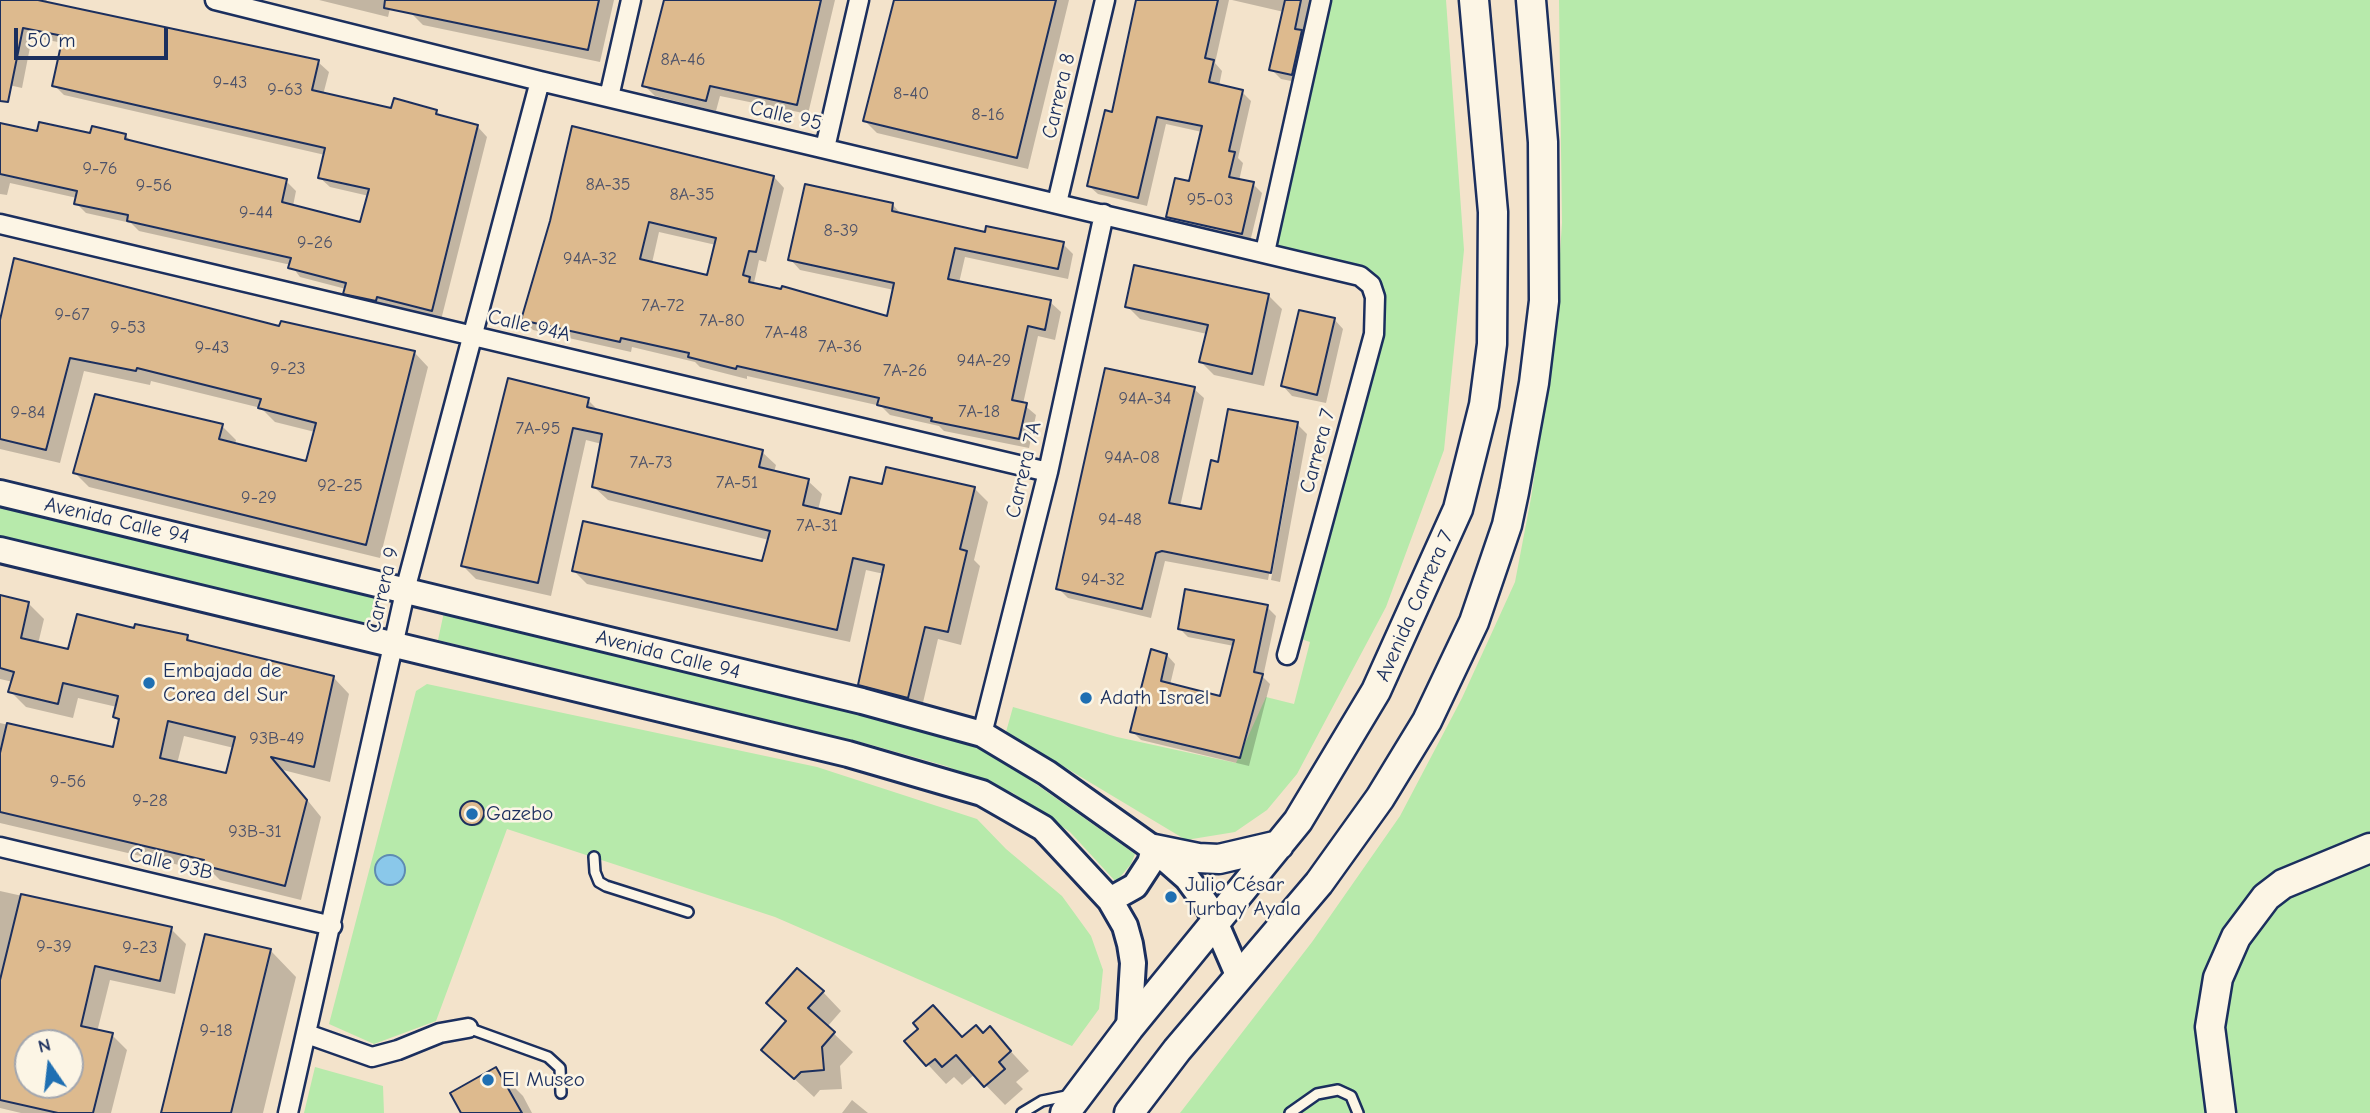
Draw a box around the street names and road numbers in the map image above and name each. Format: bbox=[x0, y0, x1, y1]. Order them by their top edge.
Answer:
street label: Carrera 8 bbox=[1037, 51, 1081, 141]
street label: Calle 95 bbox=[748, 96, 824, 136]
street label: Calle 94A bbox=[485, 304, 573, 348]
street label: Carrera 7 bbox=[1295, 406, 1341, 496]
street label: Carrera 7A bbox=[1001, 419, 1047, 521]
street label: Avenida Calle 94 bbox=[42, 492, 192, 550]
street label: Avenida Carrera 7 bbox=[1370, 527, 1460, 685]
street label: Carrera 9 bbox=[361, 545, 405, 635]
street label: Avenida Calle 94 bbox=[593, 625, 743, 685]
street label: Calle 93B bbox=[127, 842, 215, 886]

